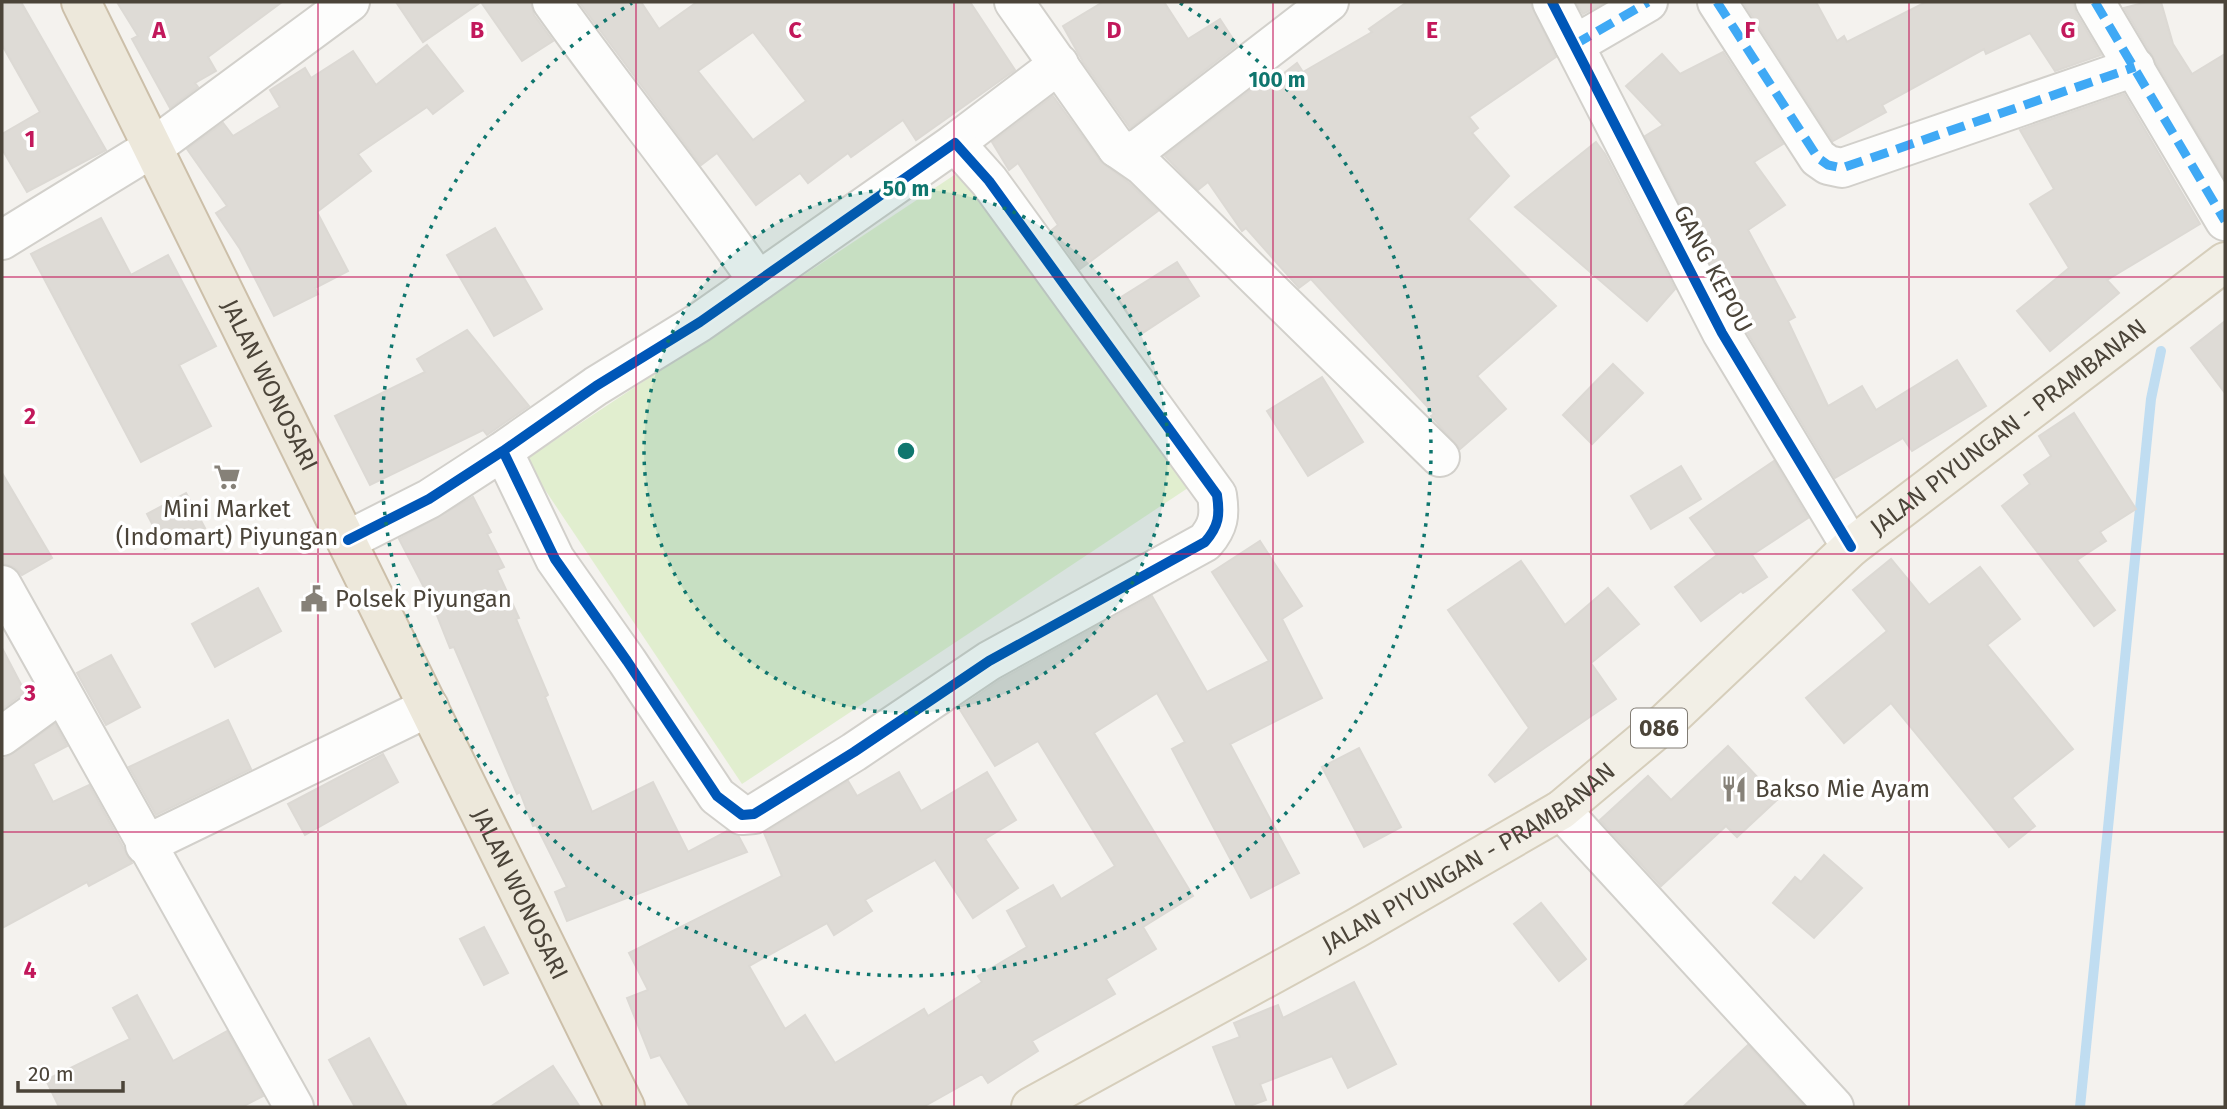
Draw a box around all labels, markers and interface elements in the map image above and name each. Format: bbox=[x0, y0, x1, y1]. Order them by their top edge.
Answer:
text: A bbox=[151, 16, 166, 44]
text: B bbox=[470, 16, 484, 44]
text: C bbox=[788, 16, 802, 44]
text: D bbox=[1107, 16, 1122, 44]
text: E bbox=[1426, 16, 1438, 44]
text: F bbox=[1744, 16, 1756, 44]
text: G bbox=[2061, 16, 2075, 44]
text: 100 m bbox=[1248, 67, 1306, 93]
text: 1 bbox=[25, 125, 35, 153]
text: 50 m bbox=[883, 176, 929, 202]
street label: GANG KEPOU bbox=[1668, 201, 1758, 337]
street label: JALAN WONOSARI bbox=[216, 295, 324, 475]
street label: JALAN PIYUNGAN - PRAMBANAN bbox=[1865, 313, 2152, 541]
text: 2 bbox=[24, 402, 36, 430]
centre of rings bbox=[894, 439, 918, 463]
supermarket icon: Mini Market (Indomart) Piyungan bbox=[212, 462, 242, 492]
place label: Mini Market (Indomart) Piyungan bbox=[116, 495, 338, 551]
public building icon: Polsek Piyungan bbox=[299, 584, 329, 614]
place label: Polsek Piyungan bbox=[335, 585, 512, 613]
text: 3 bbox=[23, 679, 36, 707]
road number: 086 bbox=[1631, 708, 1687, 748]
street label: JALAN PIYUNGAN - PRAMBANAN bbox=[1317, 757, 1621, 958]
restaurant icon: Bakso Mie Ayam bbox=[1719, 774, 1749, 804]
place label: Bakso Mie Ayam bbox=[1755, 775, 1930, 803]
street label: JALAN WONOSARI bbox=[466, 804, 574, 984]
text: 4 bbox=[24, 956, 37, 984]
scale bar bbox=[18, 1050, 122, 1094]
text: 20 m bbox=[28, 1061, 74, 1087]

